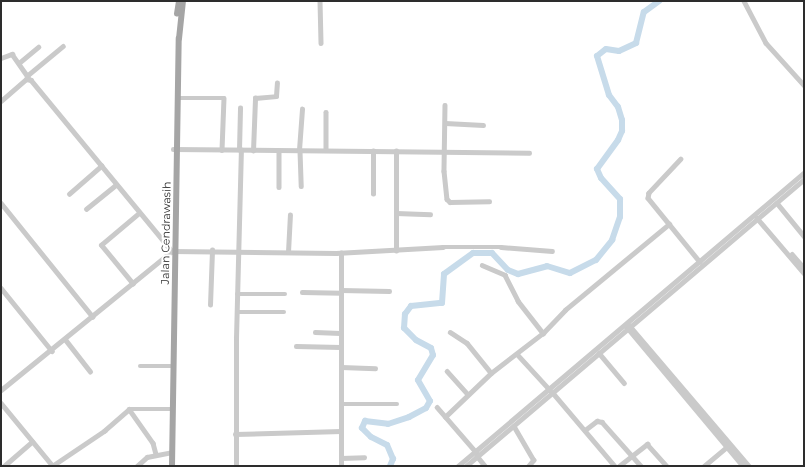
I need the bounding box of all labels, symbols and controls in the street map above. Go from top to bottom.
street label: Jalan Cendrawasih [159,181,173,285]

